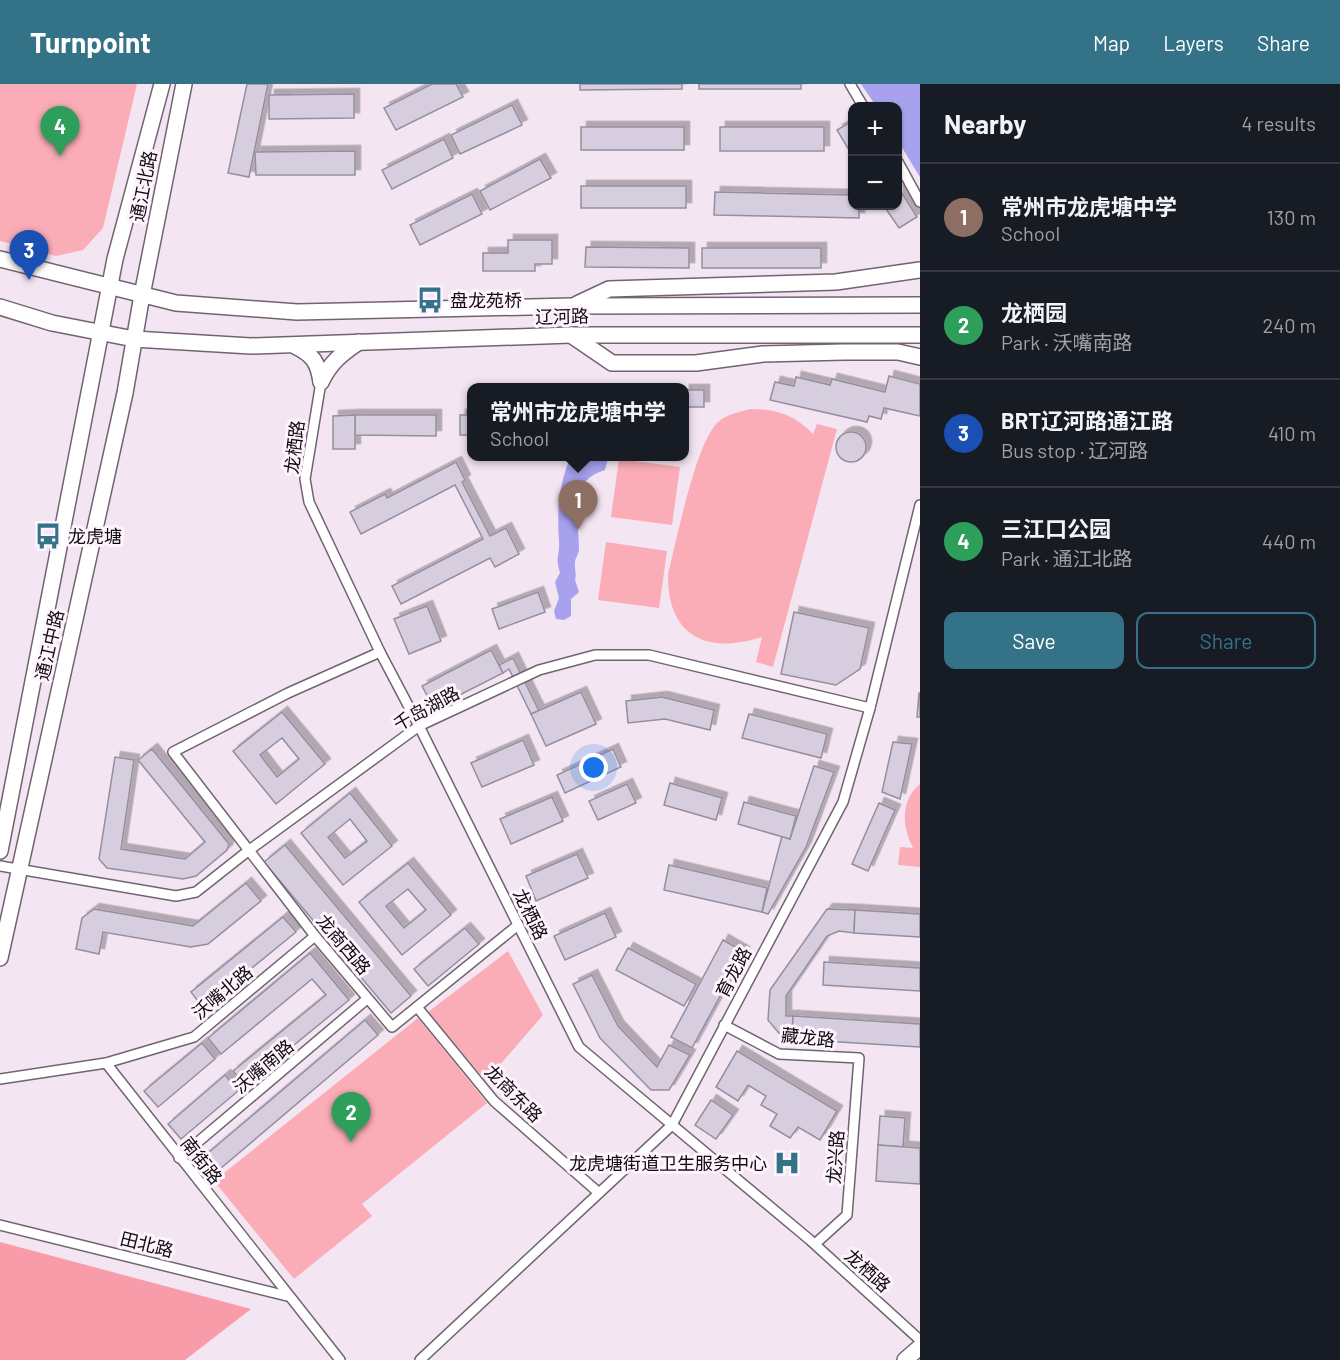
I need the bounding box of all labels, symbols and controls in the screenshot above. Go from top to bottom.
text: Turnpoint [30,25,151,59]
text: Map [1093,30,1130,55]
text: Layers [1163,30,1224,55]
text: Share [1257,30,1310,55]
map controls [848,102,902,210]
button: + [848,102,902,156]
pin: 4 [40,106,80,156]
text: Nearby [944,108,1026,139]
text: 4 results [1241,111,1316,135]
street label: 通江北路 [125,149,161,223]
button: − [848,156,902,210]
text: 常州市龙虎塘中学 [1001,193,1177,219]
text: 1 [960,205,967,229]
text: 130 m [1267,205,1316,229]
text: School [1001,221,1060,245]
pin: 3 [9,230,48,280]
bus stop icon: 盘龙苑桥 [415,285,445,315]
place label: 盘龙苑桥 [450,289,522,311]
text: 龙栖园 [1001,299,1067,325]
street label: 辽河路 [535,305,589,327]
text: 2 [958,313,969,337]
text: 240 m [1262,313,1316,337]
text: Park · 沃嘴南路 [1001,330,1133,354]
popup [467,383,689,461]
text: 常州市龙虎塘中学 [490,398,666,424]
text: BRT辽河路通江路 [1001,407,1173,433]
street label: 龙栖路 [280,419,308,475]
text: 3 [958,421,969,445]
text: 410 m [1268,421,1316,445]
text: School [490,426,549,450]
text: Bus stop · 辽河路 [1001,438,1148,462]
pin: 1 [558,480,598,530]
text: 三江口公园 [1001,515,1111,541]
bus stop icon: 龙虎塘 [33,521,63,551]
place label: 龙虎塘 [68,525,122,547]
text: 4 [957,529,970,553]
text: 440 m [1262,529,1316,553]
text: Park · 通江北路 [1001,546,1133,570]
street label: 通江中路 [30,607,68,683]
button: Save [944,612,1124,669]
button: Share [1136,612,1316,669]
street label: 千岛湖路 [389,681,463,735]
your location [579,753,608,782]
street label: 龙栖路 [509,885,553,943]
street label: 龙商西路 [312,909,376,979]
street label: 育龙路 [711,943,755,1001]
street label: 沃嘴北路 [187,960,257,1024]
street label: 藏龙路 [780,1023,836,1051]
street label: 沃嘴南路 [228,1034,298,1098]
street label: 龙商东路 [481,1060,547,1126]
pin: 2 [332,1092,370,1142]
street label: 龙兴路 [822,1129,848,1185]
street label: 南街路 [177,1132,227,1188]
hospital icon: 龙虎塘街道卫生服务中心 [772,1148,802,1178]
place label: 龙虎塘街道卫生服务中心 [569,1152,767,1174]
street label: 田北路 [118,1227,176,1261]
street label: 龙栖路 [841,1244,895,1296]

